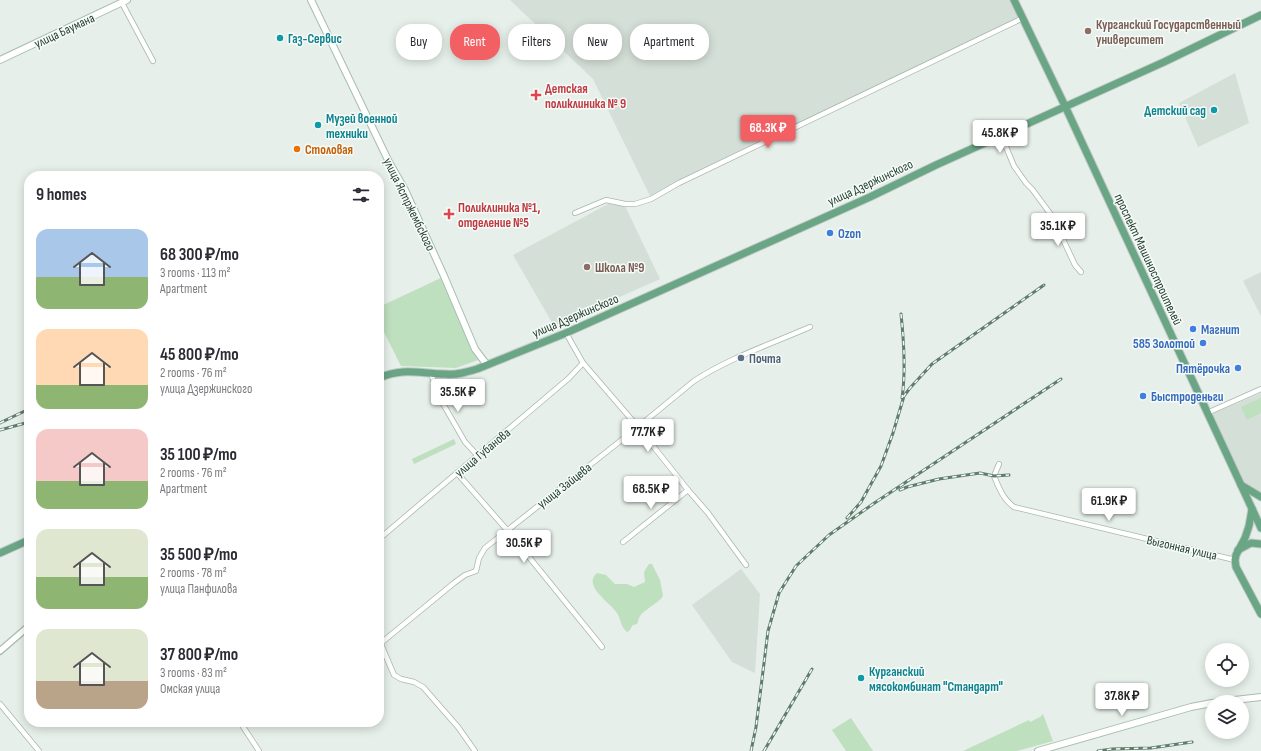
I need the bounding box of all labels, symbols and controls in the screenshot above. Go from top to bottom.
street label: улица Баумана [32,10,97,52]
place label: Курганский Государственный университет [1096,17,1241,48]
chip: Buy [396,24,442,60]
chip: Rent [450,24,500,60]
chip: Filters [508,24,565,60]
chip: New [573,24,622,60]
chip: Apartment [630,24,709,60]
marker: Курганский Государственный университет [1083,26,1093,36]
place label: Газ-Сервис [288,31,343,47]
marker: Газ-Сервис [275,33,285,43]
place label: Детская поликлиника № 9 [545,81,626,112]
marker: Детская поликлиника № 9 [530,89,542,101]
place label: Детский сад [1144,103,1206,119]
marker: Детский сад [1209,105,1219,115]
place label: Музей военной техники [326,111,398,142]
pin: 68.3K ₽ [731,115,805,149]
marker: Музей военной техники [313,120,323,130]
text: 68.3K ₽ [749,120,787,136]
pin: 45.8K ₽ [963,120,1037,154]
text: 45.8K ₽ [982,125,1018,141]
place label: Столовая [305,142,353,158]
marker: Столовая [292,144,302,154]
street label: улица Ястржембского [380,155,439,254]
street label: улица Дзержинского [825,156,916,210]
icon: filters [350,184,372,206]
text: 9 homes [36,185,87,205]
street label: проспект Машиностроителей [1111,191,1186,328]
place label: Поликлиника №1, отделение №5 [458,200,540,231]
marker: Поликлиника №1, отделение №5 [443,208,455,220]
pin: 35.1K ₽ [1021,213,1095,247]
text: 35.1K ₽ [1040,218,1076,234]
place label: Ozon [838,226,861,242]
marker: Ozon [825,228,835,238]
icon: home [68,245,116,293]
text: 68 300 ₽/mo [160,245,239,265]
place label: Школа №9 [595,260,644,276]
marker: Школа №9 [582,262,592,272]
text: 3 rooms · 113 m² [160,265,231,281]
text: Apartment [160,281,207,297]
street label: улица Дзержинского [530,291,621,341]
place label: Магнит [1201,322,1240,338]
marker: Магнит [1188,324,1198,334]
place label: 585 Золотой [1133,336,1195,352]
marker: 585 Золотой [1198,338,1208,348]
icon: home [68,345,116,393]
text: 45 800 ₽/mo [160,345,239,365]
place label: Почта [749,351,781,367]
marker: Почта [736,353,746,363]
place label: Пятёрочка [1176,361,1230,377]
marker: Пятёрочка [1233,363,1243,373]
text: 2 rooms · 76 m² [160,365,227,381]
pin: 35.5K ₽ [421,379,495,413]
text: улица Дзержинского [160,381,252,397]
text: 35.5K ₽ [440,384,476,400]
place label: Быстроденьги [1151,389,1224,405]
marker: Быстроденьги [1138,391,1148,401]
pin: 77.7K ₽ [611,419,685,453]
text: 77.7K ₽ [631,424,665,440]
street label: улица Губанова [451,425,514,481]
icon: home [68,445,116,493]
text: 35 100 ₽/mo [160,445,237,465]
street label: улица Зайцева [534,460,595,512]
text: 2 rooms · 76 m² [160,465,227,481]
pin: 68.5K ₽ [614,476,688,510]
text: Apartment [160,481,207,497]
text: 68.5K ₽ [633,481,669,497]
pin: 61.9K ₽ [1072,488,1146,522]
text: 61.9K ₽ [1091,493,1127,509]
pin: 30.5K ₽ [487,530,561,564]
street label: Выгонная улица [1145,532,1219,564]
text: 30.5K ₽ [506,535,542,551]
icon: home [68,545,116,593]
text: 35 500 ₽/mo [160,545,238,565]
text: 2 rooms · 78 m² [160,565,227,581]
text: улица Панфилова [160,581,237,597]
map controls [1205,643,1249,739]
button: locate [1205,643,1249,687]
icon: home [68,645,116,693]
text: 37 800 ₽/mo [160,645,238,665]
place label: Курганский мясокомбинат "Стандарт" [869,664,1003,695]
text: 3 rooms · 83 m² [160,665,227,681]
marker: Курганский мясокомбинат "Стандарт" [856,673,866,683]
text: Омская улица [160,681,220,697]
pin: 37.8K ₽ [1085,683,1159,717]
text: 37.8K ₽ [1104,688,1140,704]
button: layers [1205,695,1249,739]

